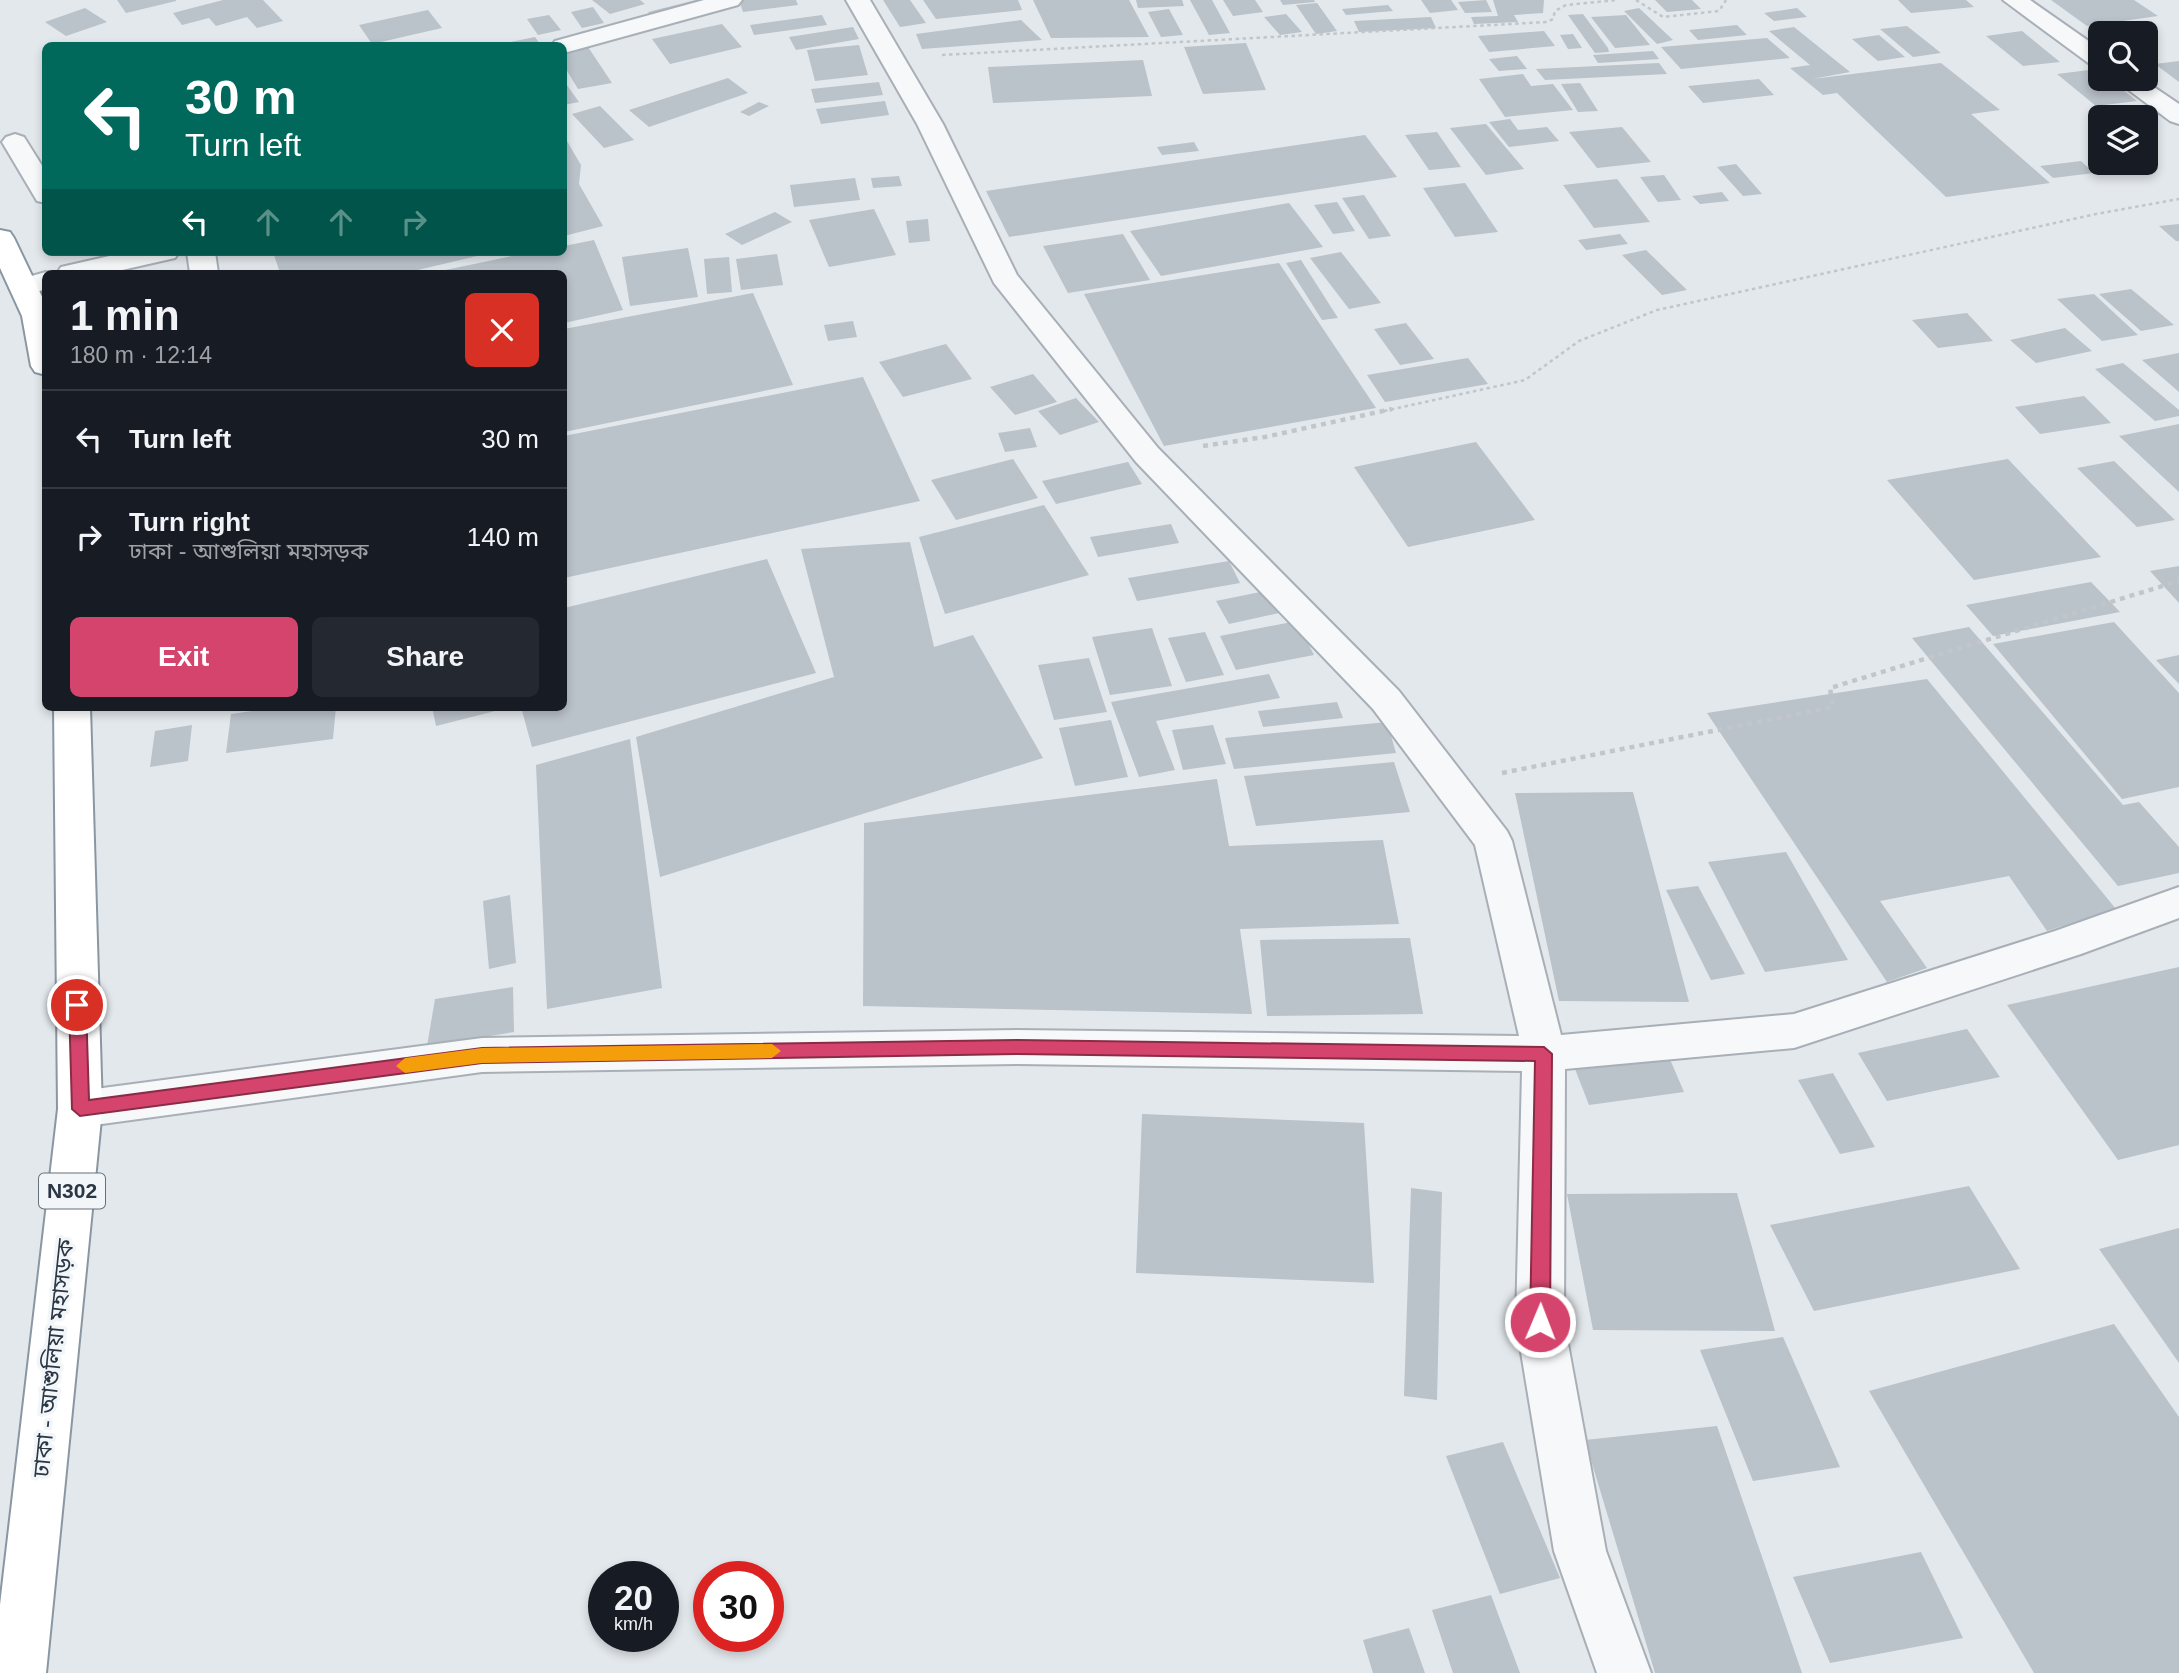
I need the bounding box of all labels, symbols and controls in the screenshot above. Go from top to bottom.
map controls [2088,21,2158,175]
button: search [2088,21,2158,91]
icon: left [70,70,161,161]
text: 30 m [185,70,297,124]
button: layers [2088,105,2158,175]
text: Turn left [185,127,301,163]
icon: left [176,203,214,241]
icon: ahead [249,203,287,241]
icon: ahead [322,203,360,241]
icon: right [395,203,433,241]
text: 1 min [70,292,180,339]
button: close [465,293,539,367]
text: 180 m · 12:14 [70,342,212,368]
icon: left [70,420,108,458]
text: Turn left [129,424,231,454]
text: 30 m [481,424,539,454]
text: Turn right [129,507,250,537]
icon: right [70,518,108,556]
text: 140 m [467,522,539,552]
text: ঢাকা - আশুলিয়া মহাসড়ক [129,538,369,564]
button: Exit [70,617,298,697]
button: Share [312,617,539,697]
pin [47,975,107,1035]
icon: arrive [58,986,96,1024]
road number: N302 [39,1174,105,1208]
street label: ঢাকা - আশুলিয়া মহাসড়ক [27,1237,78,1479]
position arrow [1503,1285,1577,1359]
speed limit sign: 30 [693,1561,784,1652]
text: 20 [614,1578,653,1617]
text: km/h [614,1614,653,1634]

